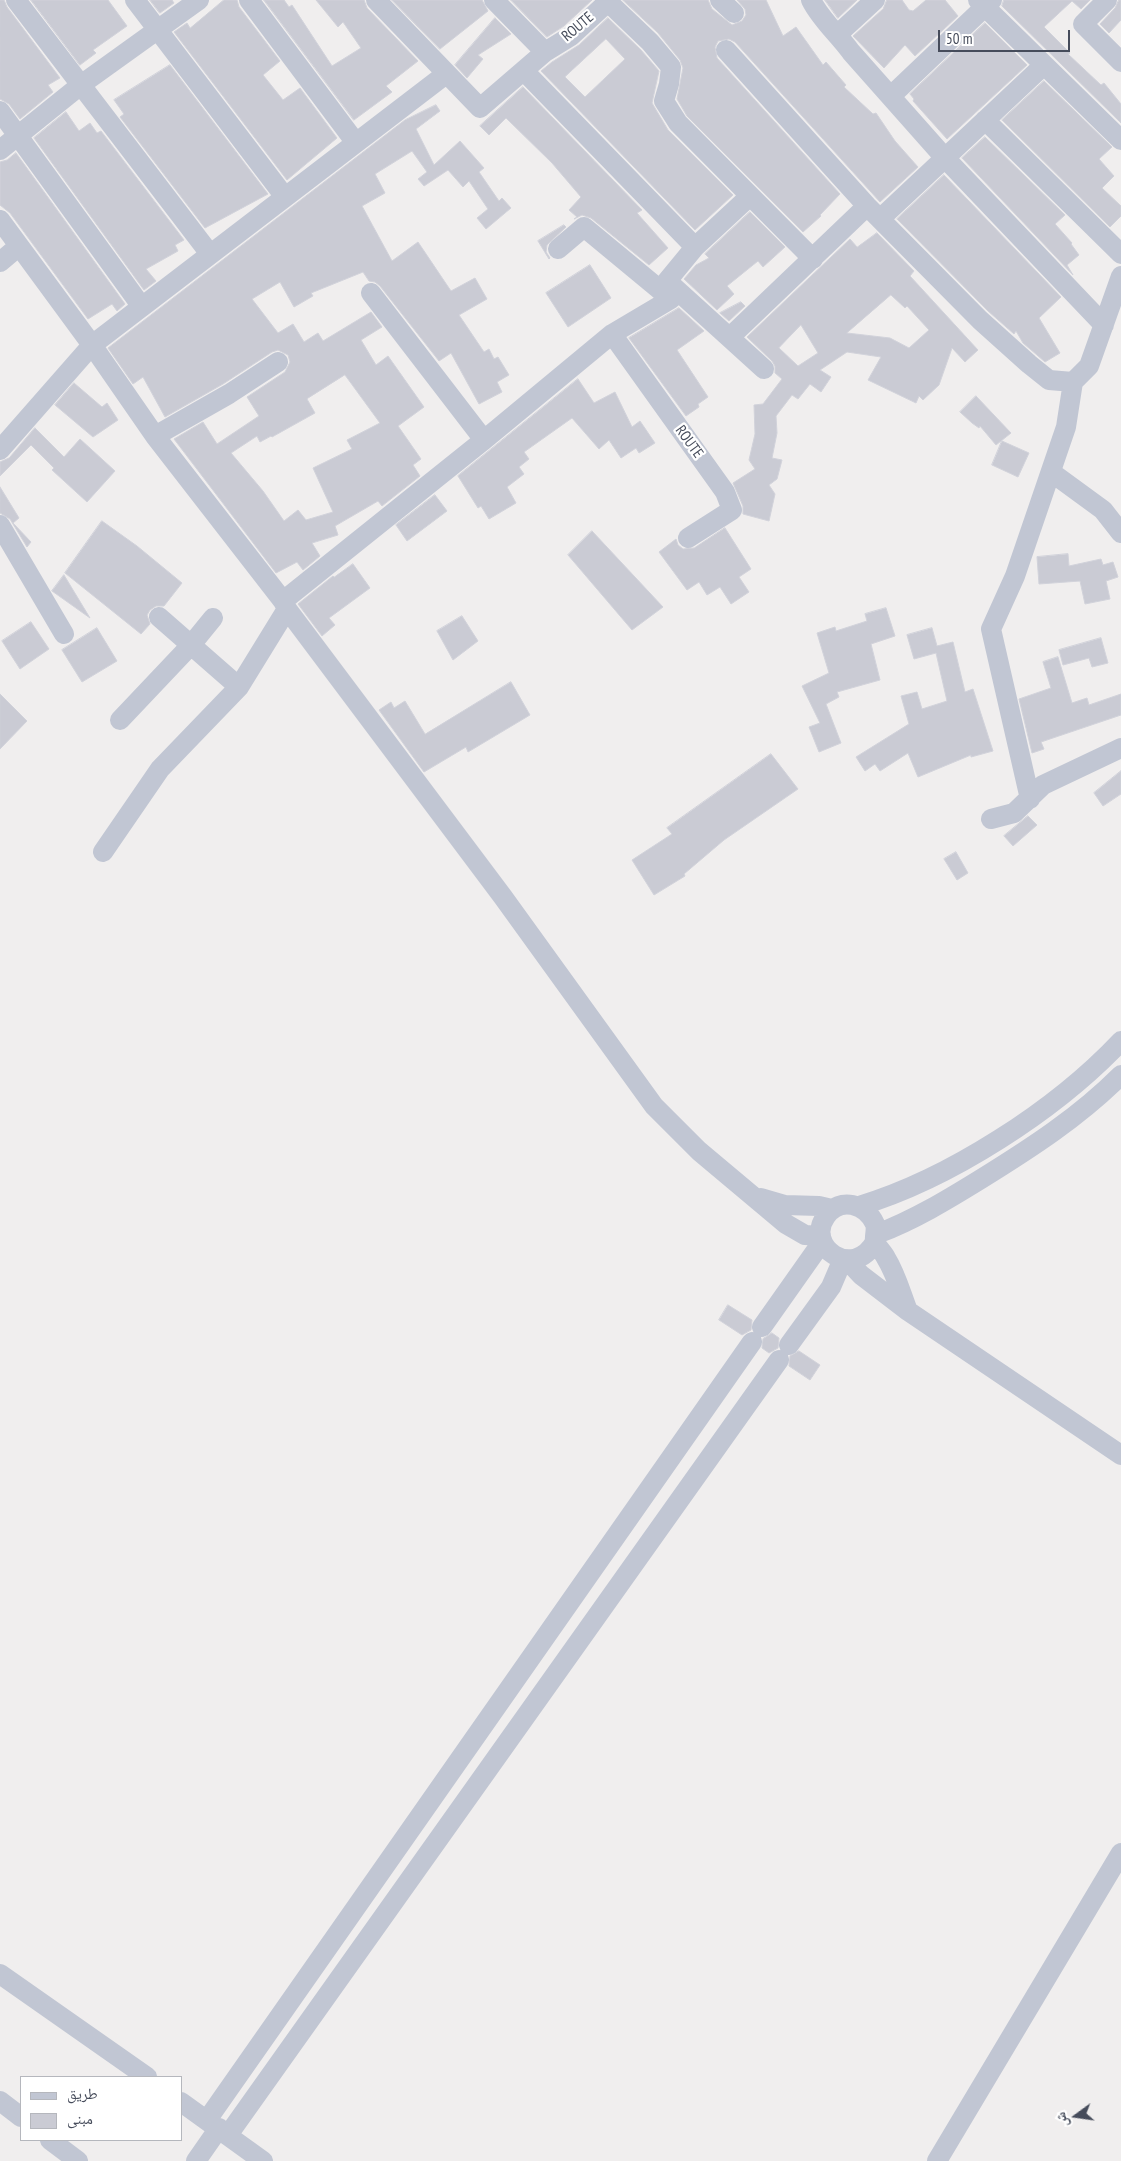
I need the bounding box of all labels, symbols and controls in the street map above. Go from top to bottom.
street label: ROUTE [558,9,598,45]
scale bar [941,20,1074,52]
text: 50 m [946,29,972,48]
street label: ROUTE [671,422,707,462]
legend [20,2076,182,2141]
text: طريق [67,2084,98,2103]
north arrow [1051,2091,1101,2141]
text: مبنى [67,2109,93,2128]
text: ش [1051,2110,1072,2129]

